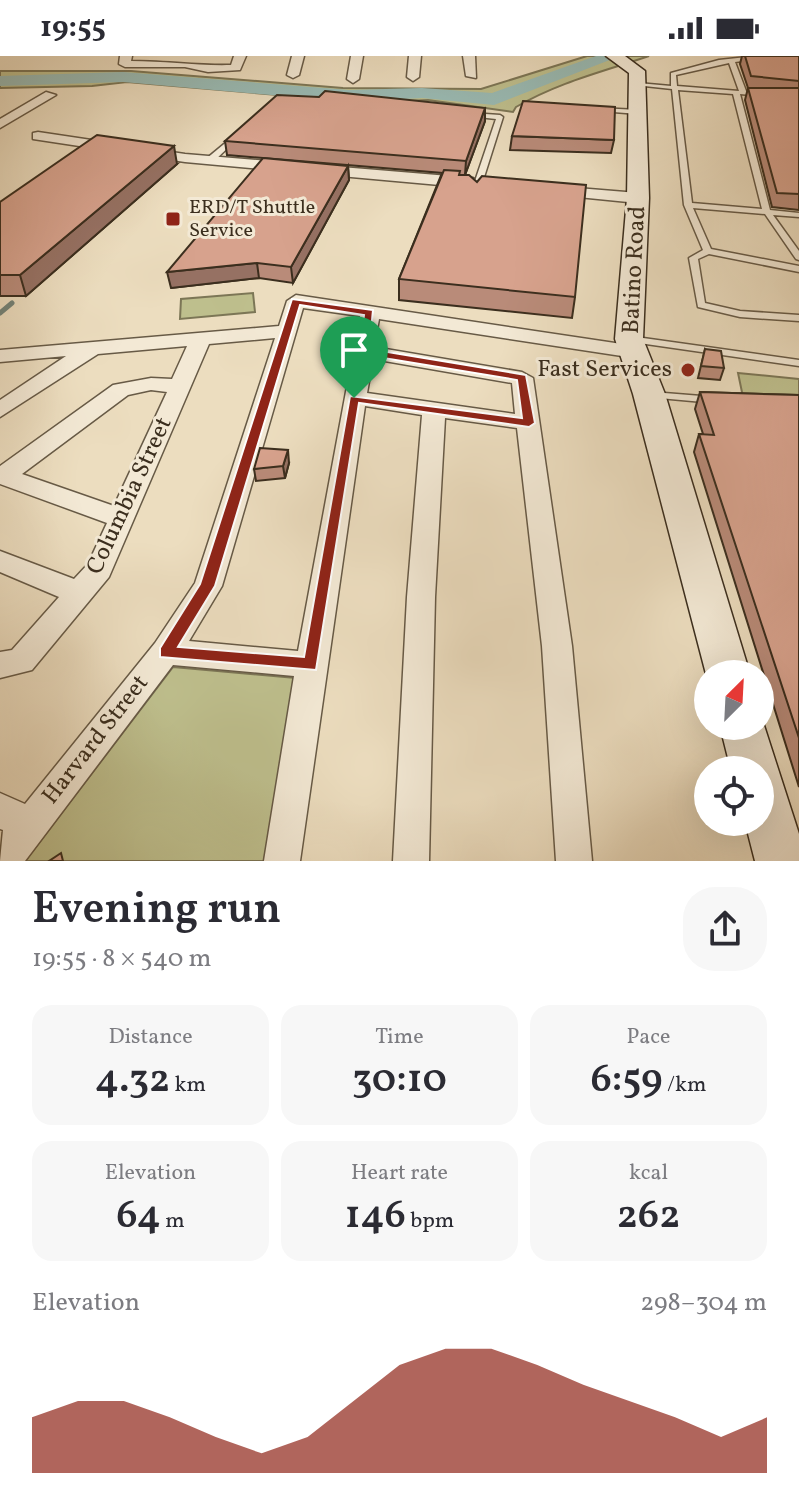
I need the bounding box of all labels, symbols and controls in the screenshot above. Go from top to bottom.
text: 19:55 [40,7,106,49]
place label: ERD/T Shuttle Service [189,194,315,245]
street label: Batino Road [615,205,655,335]
marker: ERD/T Shuttle Service [164,210,182,228]
pin [320,316,388,398]
icon: arrive [332,328,376,372]
place label: Fast Services [537,353,672,387]
marker: Fast Services [679,361,697,379]
street label: Columbia Street [79,412,181,580]
north arrow [694,660,774,740]
map controls [694,660,774,836]
street label: Harvard Street [35,668,157,812]
button: locate [694,756,774,836]
text: Evening run [32,880,281,941]
button: share [683,887,767,971]
text: 19:55 · 8 × 540 m [32,941,211,977]
text: Distance [108,1022,193,1053]
text: Time [375,1022,424,1053]
text: Pace [626,1022,671,1053]
text: 4.32 [95,1053,170,1109]
text: 30:10 [352,1053,447,1109]
text: 6:59 [590,1053,663,1109]
text: km [170,1070,206,1101]
text: /km [663,1070,707,1101]
text: Elevation [105,1158,196,1189]
text: Heart rate [351,1158,448,1189]
text: kcal [629,1158,668,1189]
text: 64 [116,1189,161,1245]
text: 146 [345,1189,406,1245]
text: 262 [617,1189,680,1245]
text: m [161,1206,185,1237]
text: bpm [406,1206,454,1237]
text: Elevation [32,1285,140,1321]
text: 298–304 m [640,1285,767,1321]

